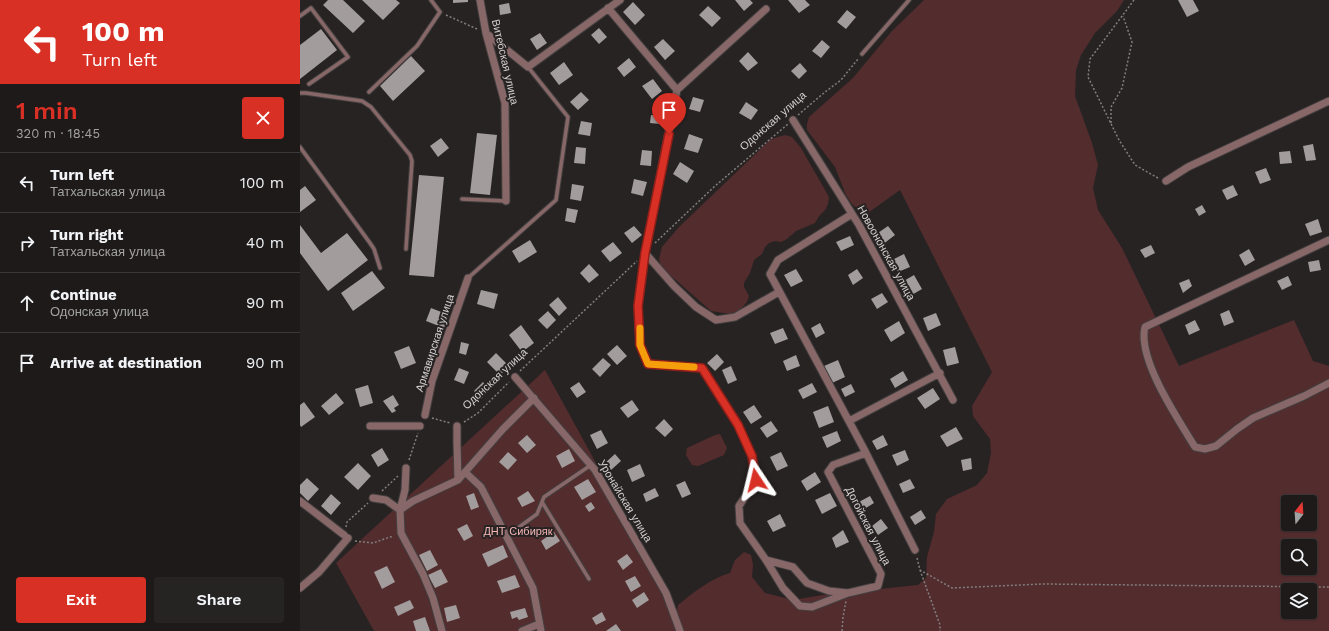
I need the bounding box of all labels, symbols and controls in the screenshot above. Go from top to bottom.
text: 100 m [82,15,165,48]
icon: left [16,16,68,68]
street label: Витебская улица [489,18,521,107]
text: Turn left [82,49,157,70]
street label: Одонская улица [737,88,809,153]
pin [652,93,686,134]
text: 1 min [16,97,78,125]
button: close [242,97,284,139]
icon: arrive [658,99,680,121]
text: 320 m · 18:45 [16,126,100,141]
text: Turn left [50,166,114,184]
icon: left [16,172,38,194]
text: 100 m [240,174,284,192]
text: Татхальская улица [50,184,165,199]
street label: Новоононская улица [854,203,918,304]
text: Turn right [50,226,123,244]
icon: right [16,232,38,254]
text: 40 m [246,234,284,252]
text: Татхальская улица [50,244,165,259]
text: Continue [50,286,117,304]
icon: ahead [16,292,38,314]
street label: Армавирская улица [413,292,457,393]
text: 90 m [246,294,284,312]
text: Одонская улица [50,304,149,319]
street label: Одонская улица [460,345,531,412]
icon: arrive [16,352,38,374]
text: Arrive at destination [50,354,202,372]
text: 90 m [246,354,284,372]
street label: Уронайская улица [595,457,655,545]
position arrow [735,459,777,501]
street label: Догойская улица [843,485,894,568]
north arrow [1281,495,1317,531]
map controls [1281,495,1317,619]
park label: ДНТ Сибиряк [483,525,553,538]
button: search [1281,539,1317,575]
button: Exit [16,577,146,623]
button: Share [154,577,284,623]
button: layers [1281,583,1317,619]

